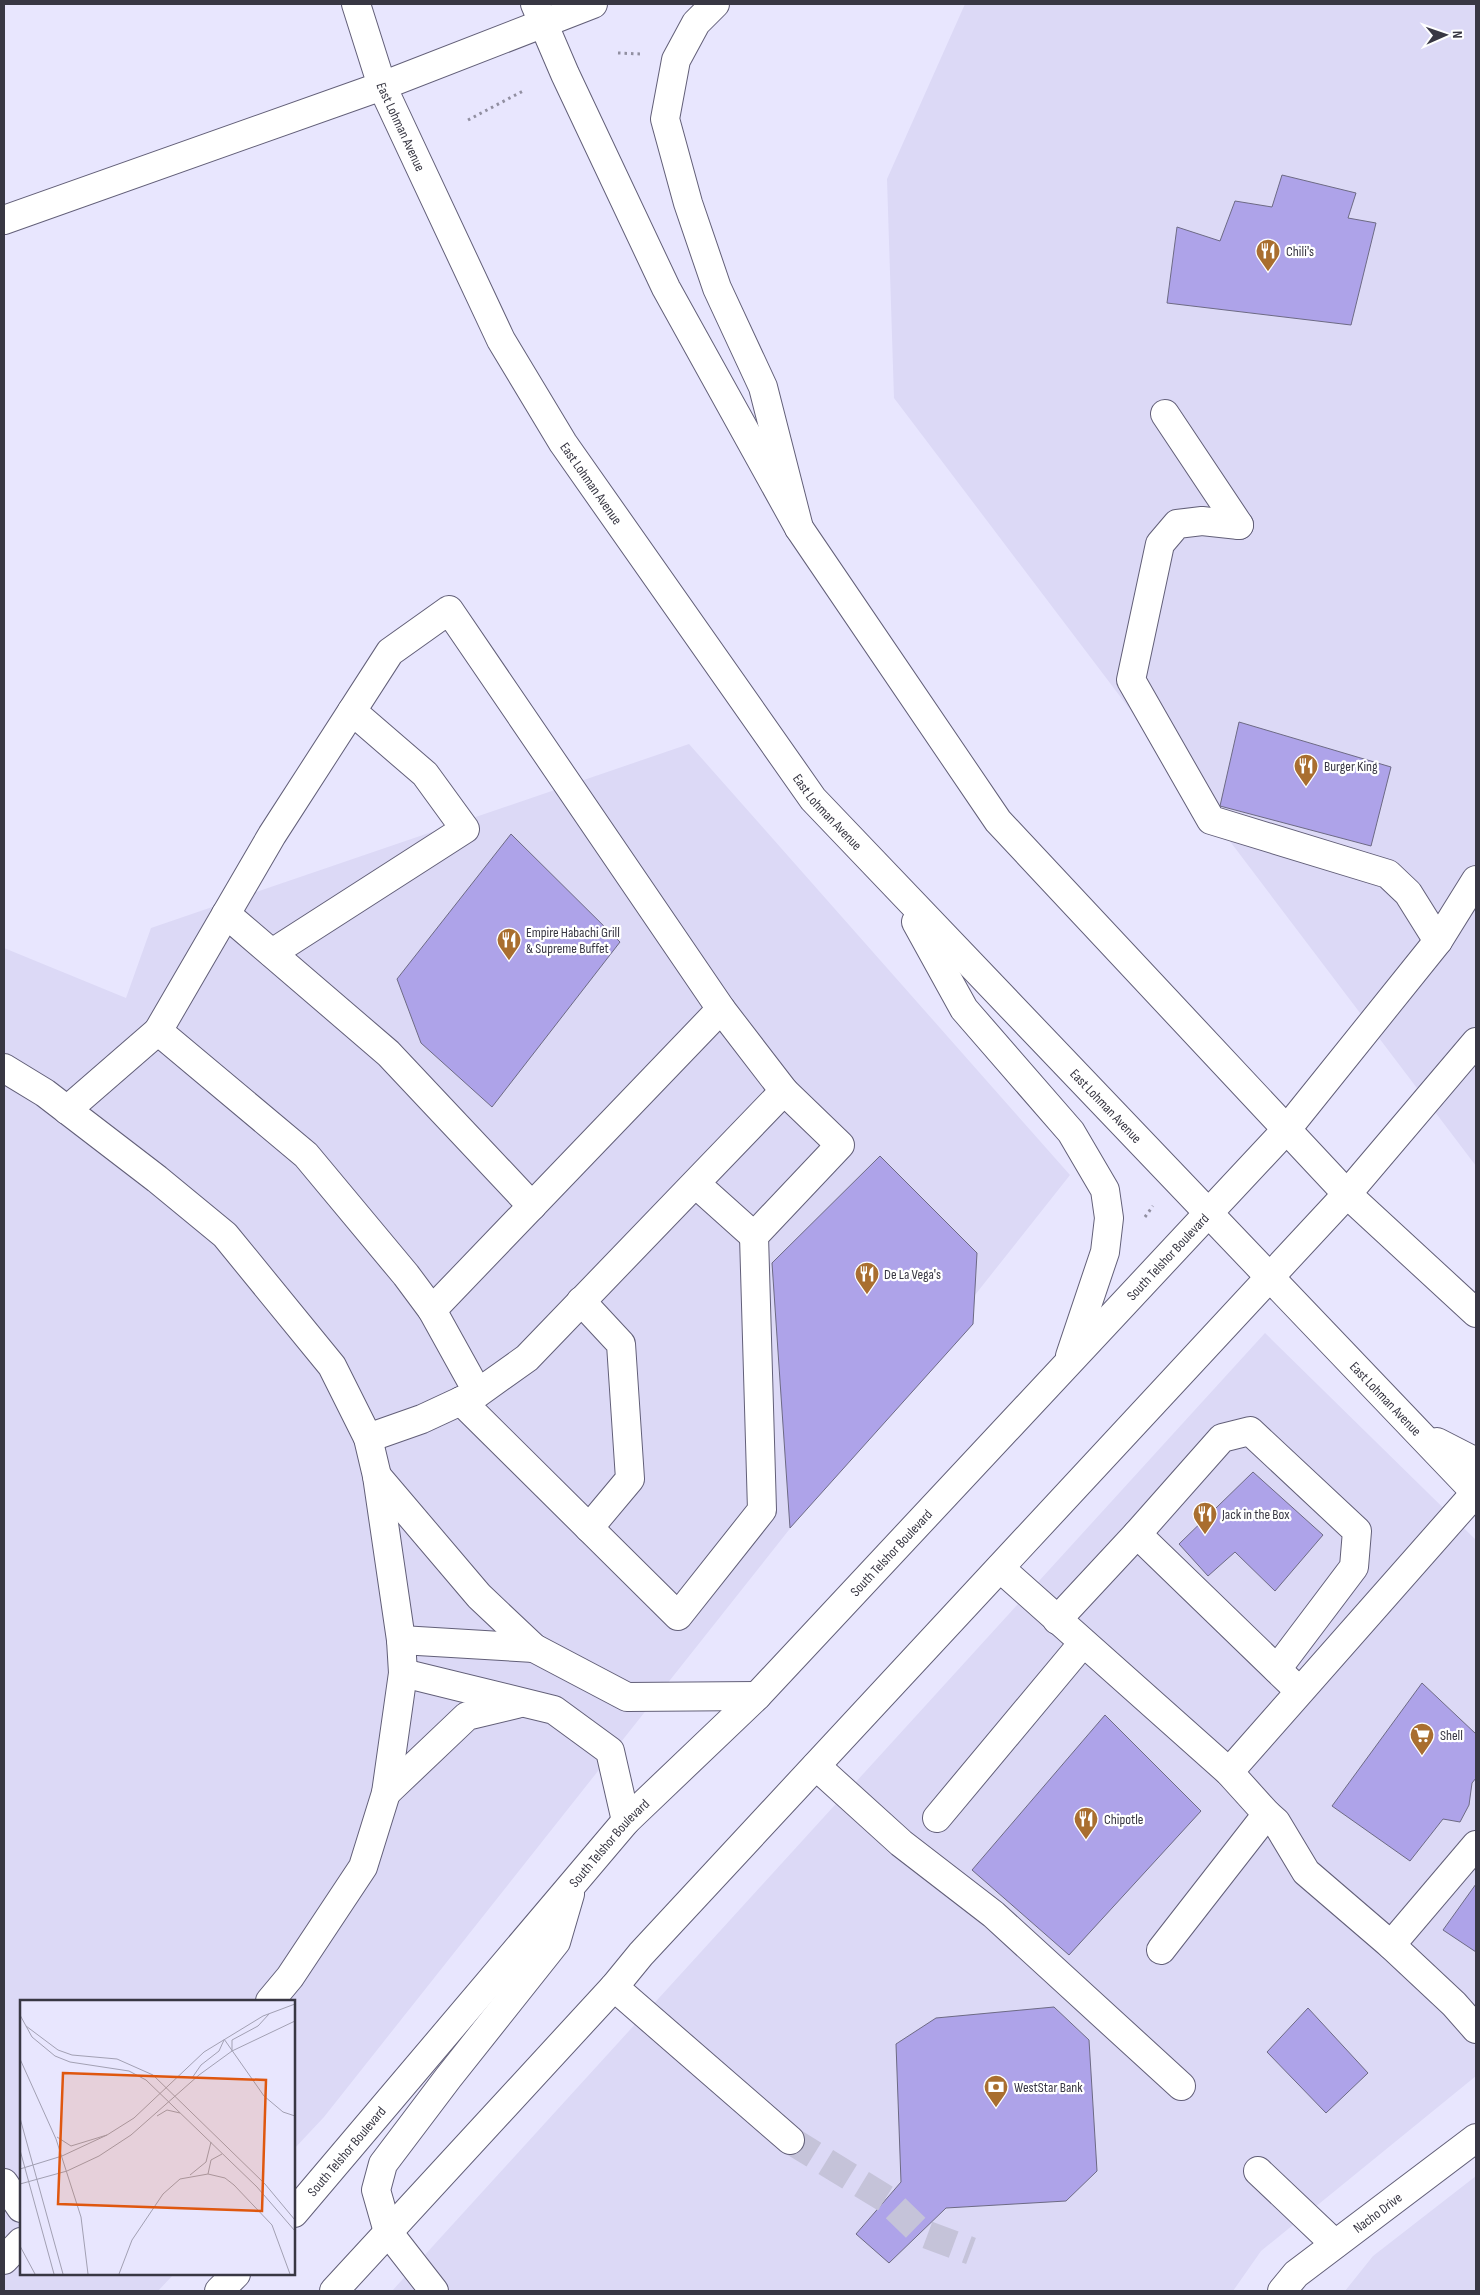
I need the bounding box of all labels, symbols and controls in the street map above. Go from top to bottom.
north arrow [1420,10,1470,60]
text: N [1449,31,1466,39]
street label: East Lohman Avenue [372,81,429,174]
restaurant icon: Chili's [1255,238,1281,272]
place label: Chili's [1286,243,1314,260]
street label: East Lohman Avenue [556,439,626,528]
restaurant icon: Burger King [1293,753,1319,787]
place label: Burger King [1324,758,1378,775]
street label: East Lohman Avenue [789,771,865,854]
place label: Empire Habachi Grill & Supreme Buffet [526,924,620,957]
restaurant icon: Empire Habachi Grill & Supreme Buffet [496,927,522,961]
street label: East Lohman Avenue [1066,1065,1145,1147]
street label: South Telshor Boulevard [1123,1210,1213,1304]
restaurant icon: De La Vega's [854,1261,880,1295]
place label: De La Vega's [884,1266,941,1283]
street label: East Lohman Avenue [1346,1358,1425,1440]
restaurant icon: Jack in the Box [1192,1501,1218,1535]
street label: South Telshor Boulevard [847,1506,936,1600]
place label: Jack in the Box [1221,1506,1290,1523]
supermarket icon: Shell [1409,1722,1435,1756]
place label: Shell [1440,1727,1463,1744]
street label: South Telshor Boulevard [566,1795,653,1891]
restaurant icon: Chipotle [1073,1806,1099,1840]
place label: Chipotle [1104,1811,1144,1828]
inset map [20,2000,295,2275]
bank icon: WestStar Bank [983,2074,1009,2108]
place label: WestStar Bank [1014,2079,1083,2096]
street label: South Telshor Boulevard [304,2103,390,2200]
street label: Nacho Drive [1350,2189,1405,2237]

